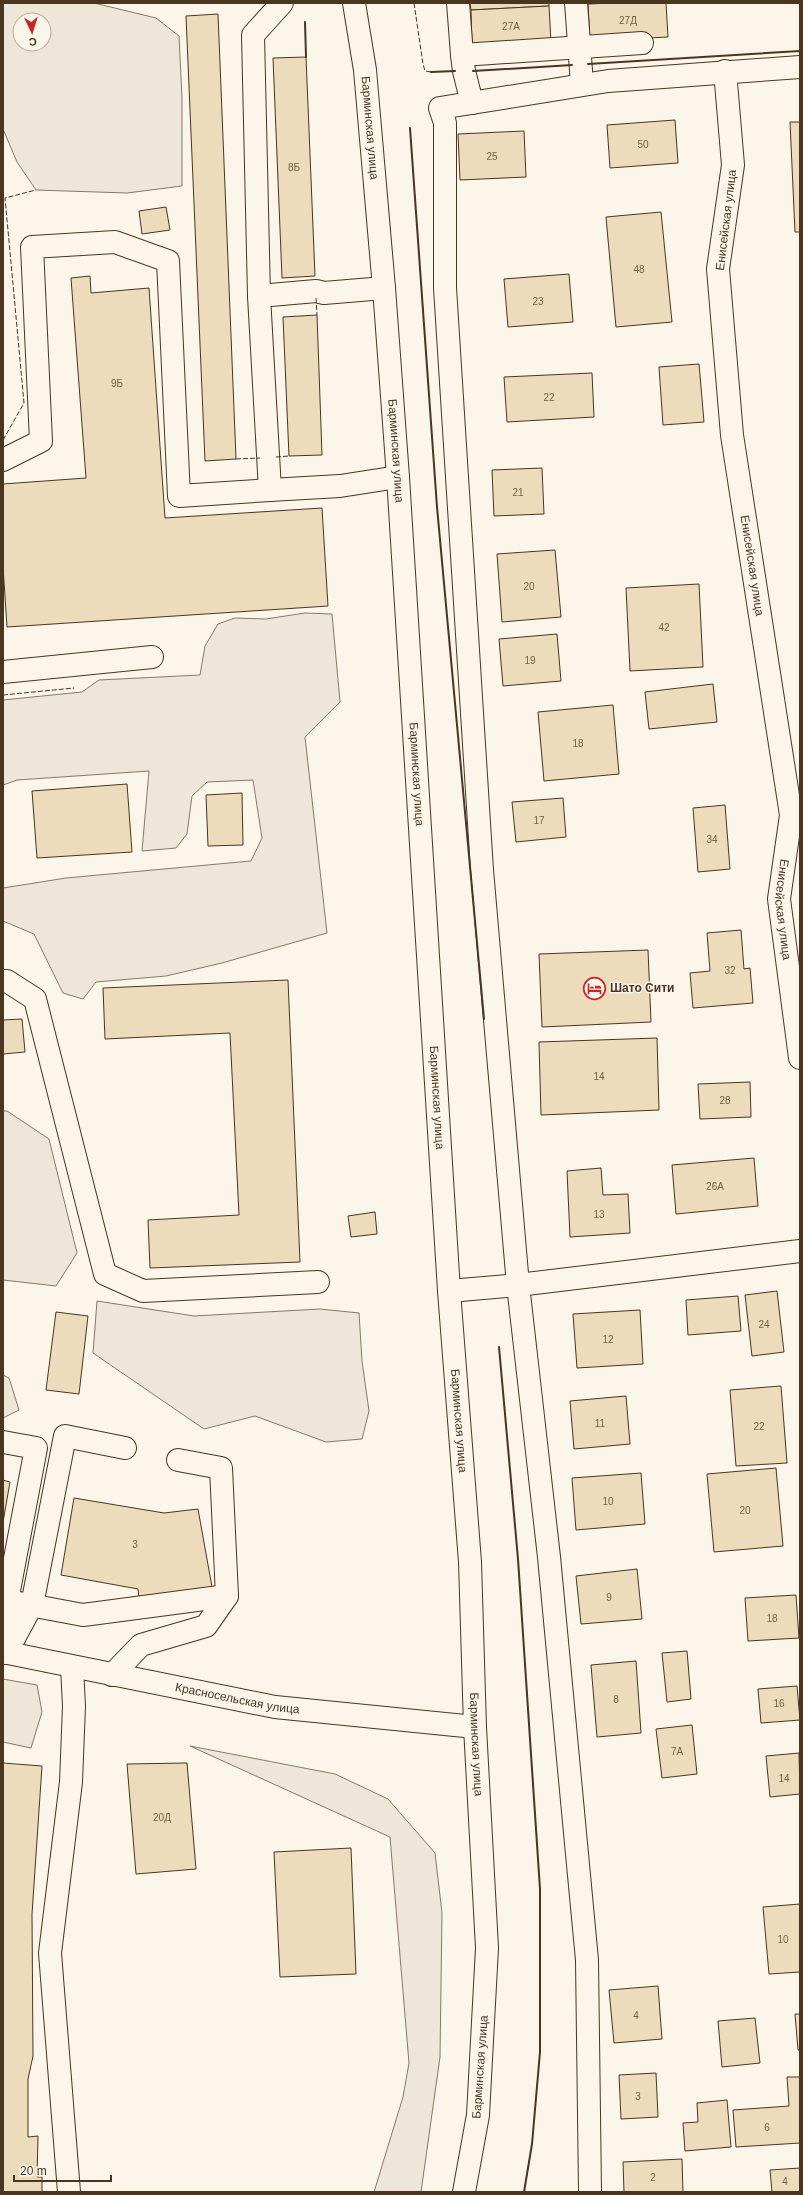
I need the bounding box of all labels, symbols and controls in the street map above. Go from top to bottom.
north arrow [12,12,52,52]
house number: 27Д [619,15,637,26]
house number: 27А [502,21,520,32]
text: С [28,36,37,48]
street label: Барминская улица [359,76,382,181]
house number: 50 [637,139,649,150]
house number: 25 [486,151,498,162]
house number: 8Б [288,162,300,173]
street label: Енисейская улица [713,168,739,271]
house number: 48 [633,264,645,275]
house number: 23 [532,296,544,307]
house number: 9Б [111,378,123,389]
house number: 22 [543,392,555,403]
street label: Барминская улица [385,398,407,503]
house number: 21 [512,487,524,498]
street label: Енисейская улица [738,514,767,617]
house number: 20 [523,581,535,592]
house number: 42 [658,622,670,633]
house number: 19 [524,655,536,666]
street label: Барминская улица [406,722,427,827]
house number: 18 [572,738,584,749]
house number: 17 [533,815,545,826]
house number: 34 [706,834,718,845]
street label: Енисейская улица [772,858,794,961]
house number: 32 [724,965,736,976]
hotel icon: Шато Сити [582,975,608,1001]
place label: Шато Сити [610,981,674,995]
street label: Барминская улица [427,1045,447,1150]
house number: 14 [593,1071,605,1082]
house number: 28 [719,1095,731,1106]
house number: 26А [706,1181,724,1192]
house number: 13 [593,1209,605,1220]
house number: 24 [758,1319,770,1330]
house number: 12 [602,1334,614,1345]
street label: Барминская улица [448,1368,470,1473]
house number: 11 [595,1418,606,1429]
house number: 22 [753,1421,765,1432]
house number: 10 [602,1496,614,1507]
house number: 20 [739,1505,751,1516]
house number: 3 [132,1539,138,1550]
house number: 9 [606,1592,612,1603]
house number: 18 [766,1613,778,1624]
street label: Красносельская улица [174,1680,301,1716]
street label: Барминская улица [467,1692,486,1797]
house number: 8 [613,1694,619,1705]
house number: 16 [773,1698,785,1709]
house number: 7А [671,1746,683,1757]
house number: 14 [778,1773,790,1784]
house number: 20Д [153,1812,171,1823]
house number: 10 [777,1934,789,1945]
house number: 4 [633,2010,639,2021]
street label: Барминская улица [469,2014,491,2119]
house number: 3 [635,2091,641,2102]
house number: 6 [764,2122,770,2133]
scale bar [14,2157,111,2183]
text: 20 m [20,2164,47,2178]
house number: 2 [650,2172,656,2183]
house number: 4 [782,2176,788,2187]

